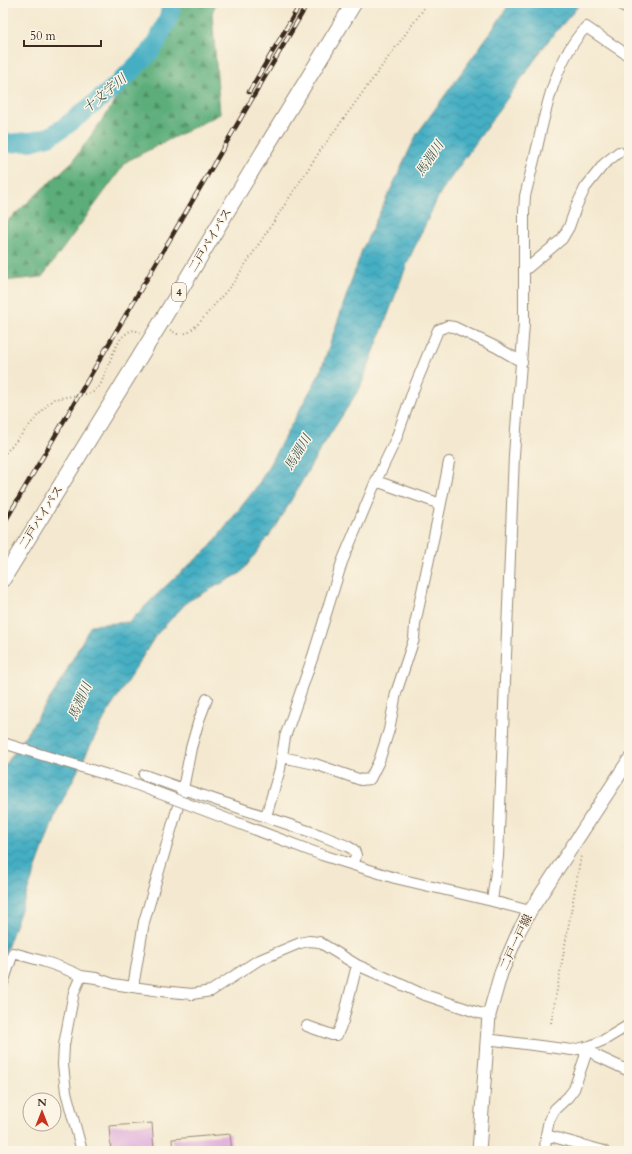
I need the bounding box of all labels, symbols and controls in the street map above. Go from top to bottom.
scale bar [24,22,101,48]
text: 50 m [30,28,57,44]
water label: 十文字川 [79,69,132,117]
water label: 馬淵川 [411,136,449,180]
street label: 二戸バイパス [185,205,235,275]
road number: 4 [172,283,186,301]
water label: 馬淵川 [280,429,317,474]
street label: 二戸バイパス [15,482,67,552]
water label: 馬淵川 [64,678,97,723]
street label: 二戸一戸線 [496,911,536,973]
north arrow [22,1092,62,1132]
text: N [37,1095,47,1110]

